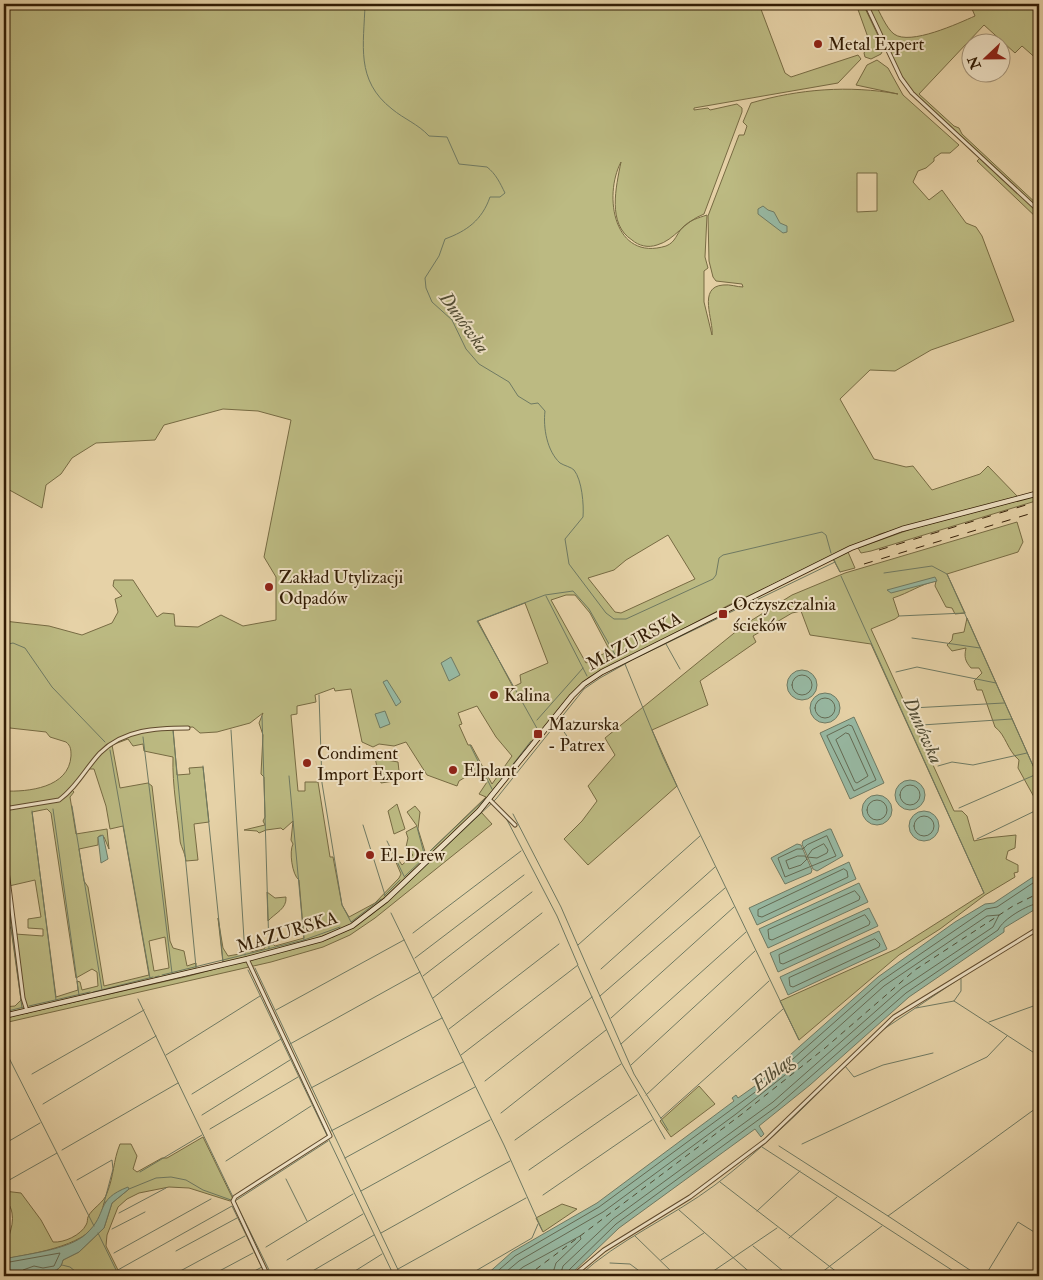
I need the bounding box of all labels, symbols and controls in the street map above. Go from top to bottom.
north arrow [960,32,1010,82]
place label: Metal Expert [828,33,925,56]
marker: Metal Expert [812,38,824,50]
text: N [964,53,985,73]
water label: Dunówka [433,286,495,358]
place label: Zakład Utylizacji Odpadów [279,566,403,610]
marker: Zakład Utylizacji Odpadów [263,581,275,593]
place label: Oczyszczalnia ścieków [733,593,836,637]
street label: MAZURSKA [583,607,686,676]
marker: Oczyszczalnia ścieków [717,608,729,620]
place label: Kalina [504,684,551,707]
marker: Kalina [488,689,500,701]
water label: Dunówka [897,692,948,768]
place label: Mazurska - Patrex [548,713,620,757]
marker: Mazurska - Patrex [532,728,544,740]
place label: Condiment Import Export [317,742,424,786]
marker: Condiment Import Export [301,757,313,769]
place label: Elplant [463,759,517,782]
marker: Elplant [447,764,459,776]
place label: El-Drew [380,844,446,867]
marker: El-Drew [364,849,376,861]
street label: MAZURSKA [234,906,341,959]
water label: Elbląg [745,1048,799,1098]

